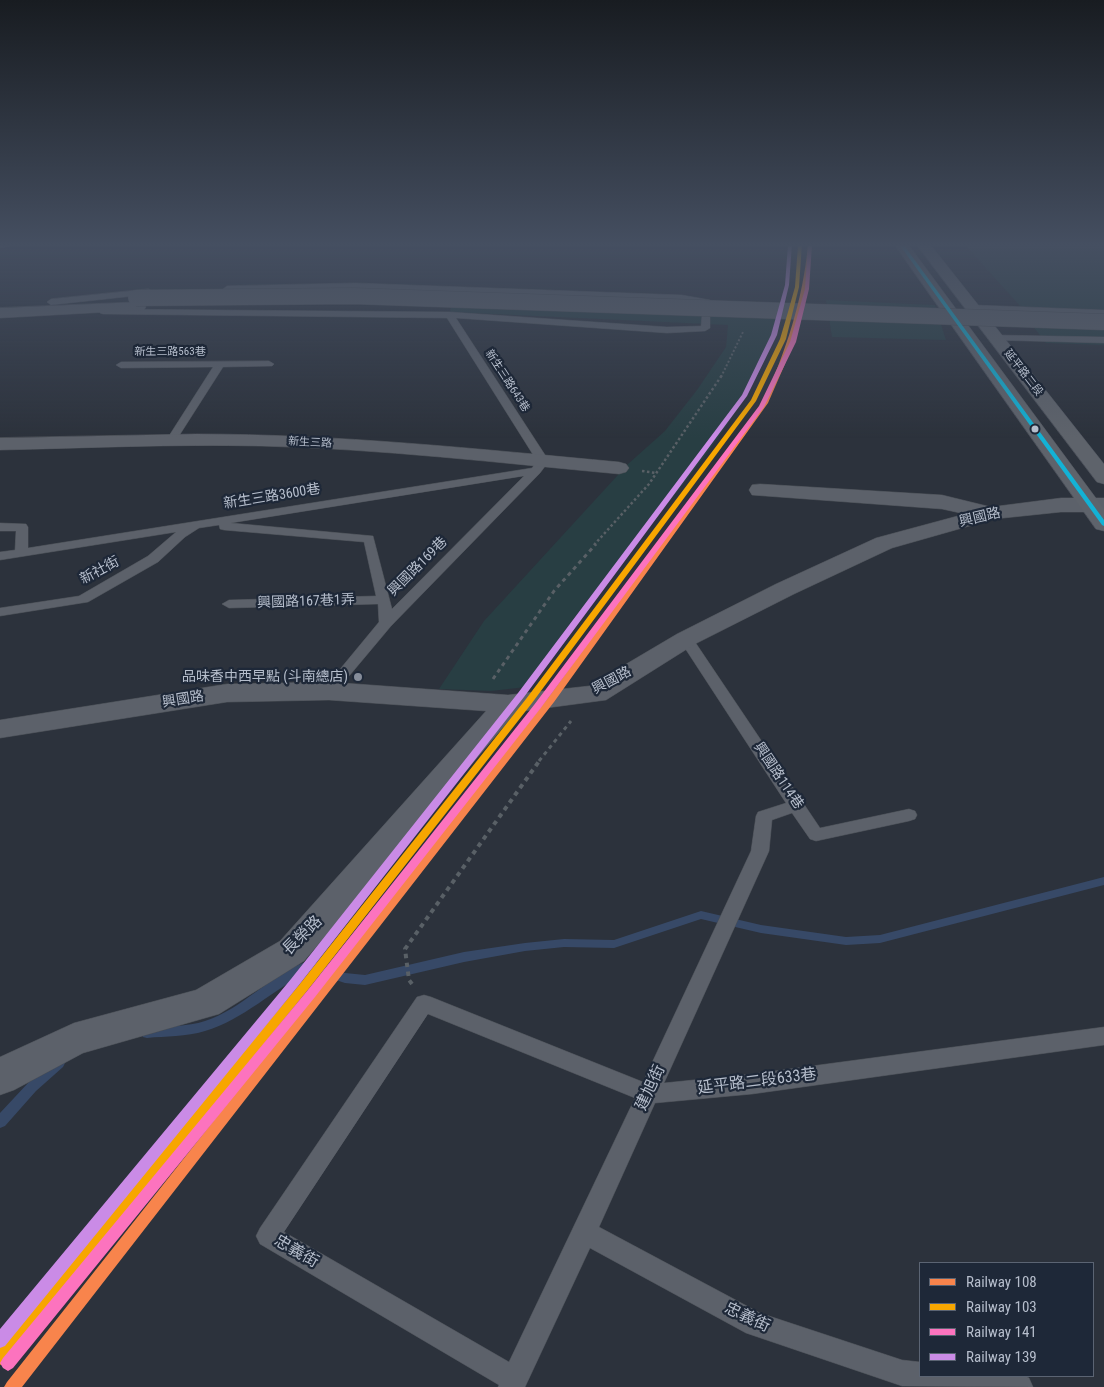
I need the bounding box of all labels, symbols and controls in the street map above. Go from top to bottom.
street label: 新生三路563巷 [134,345,206,359]
street label: 延平路二段 [1001,347,1045,399]
street label: 新生三路643巷 [482,348,532,414]
unlabelled marker [1030,424,1040,434]
street label: 新生三路 [288,435,332,451]
street label: 新生三路3600巷 [222,481,322,513]
street label: 興國路 [958,505,1002,531]
street label: 興國路169巷 [385,534,451,600]
street label: 新社街 [78,554,122,588]
street label: 興國路167巷1弄 [257,592,355,612]
street label: 興國路 [590,664,634,698]
place label: 品味香中西早點 (斗南總店) [182,669,348,685]
marker: 品味香中西早點 (斗南總店) [352,671,364,683]
street label: 興國路 [161,688,205,712]
street label: 興國路114巷 [750,739,806,813]
street label: 長榮路 [279,912,327,960]
street label: 建旭街 [632,1062,670,1114]
street label: 延平路二段633巷 [696,1065,818,1099]
street label: 忠義街 [270,1232,322,1272]
legend [919,1262,1094,1377]
text: Railway 108 [966,1273,1037,1291]
text: Railway 103 [966,1298,1037,1316]
street label: 忠義街 [721,1299,773,1337]
text: Railway 141 [966,1323,1037,1341]
text: Railway 139 [966,1348,1037,1366]

